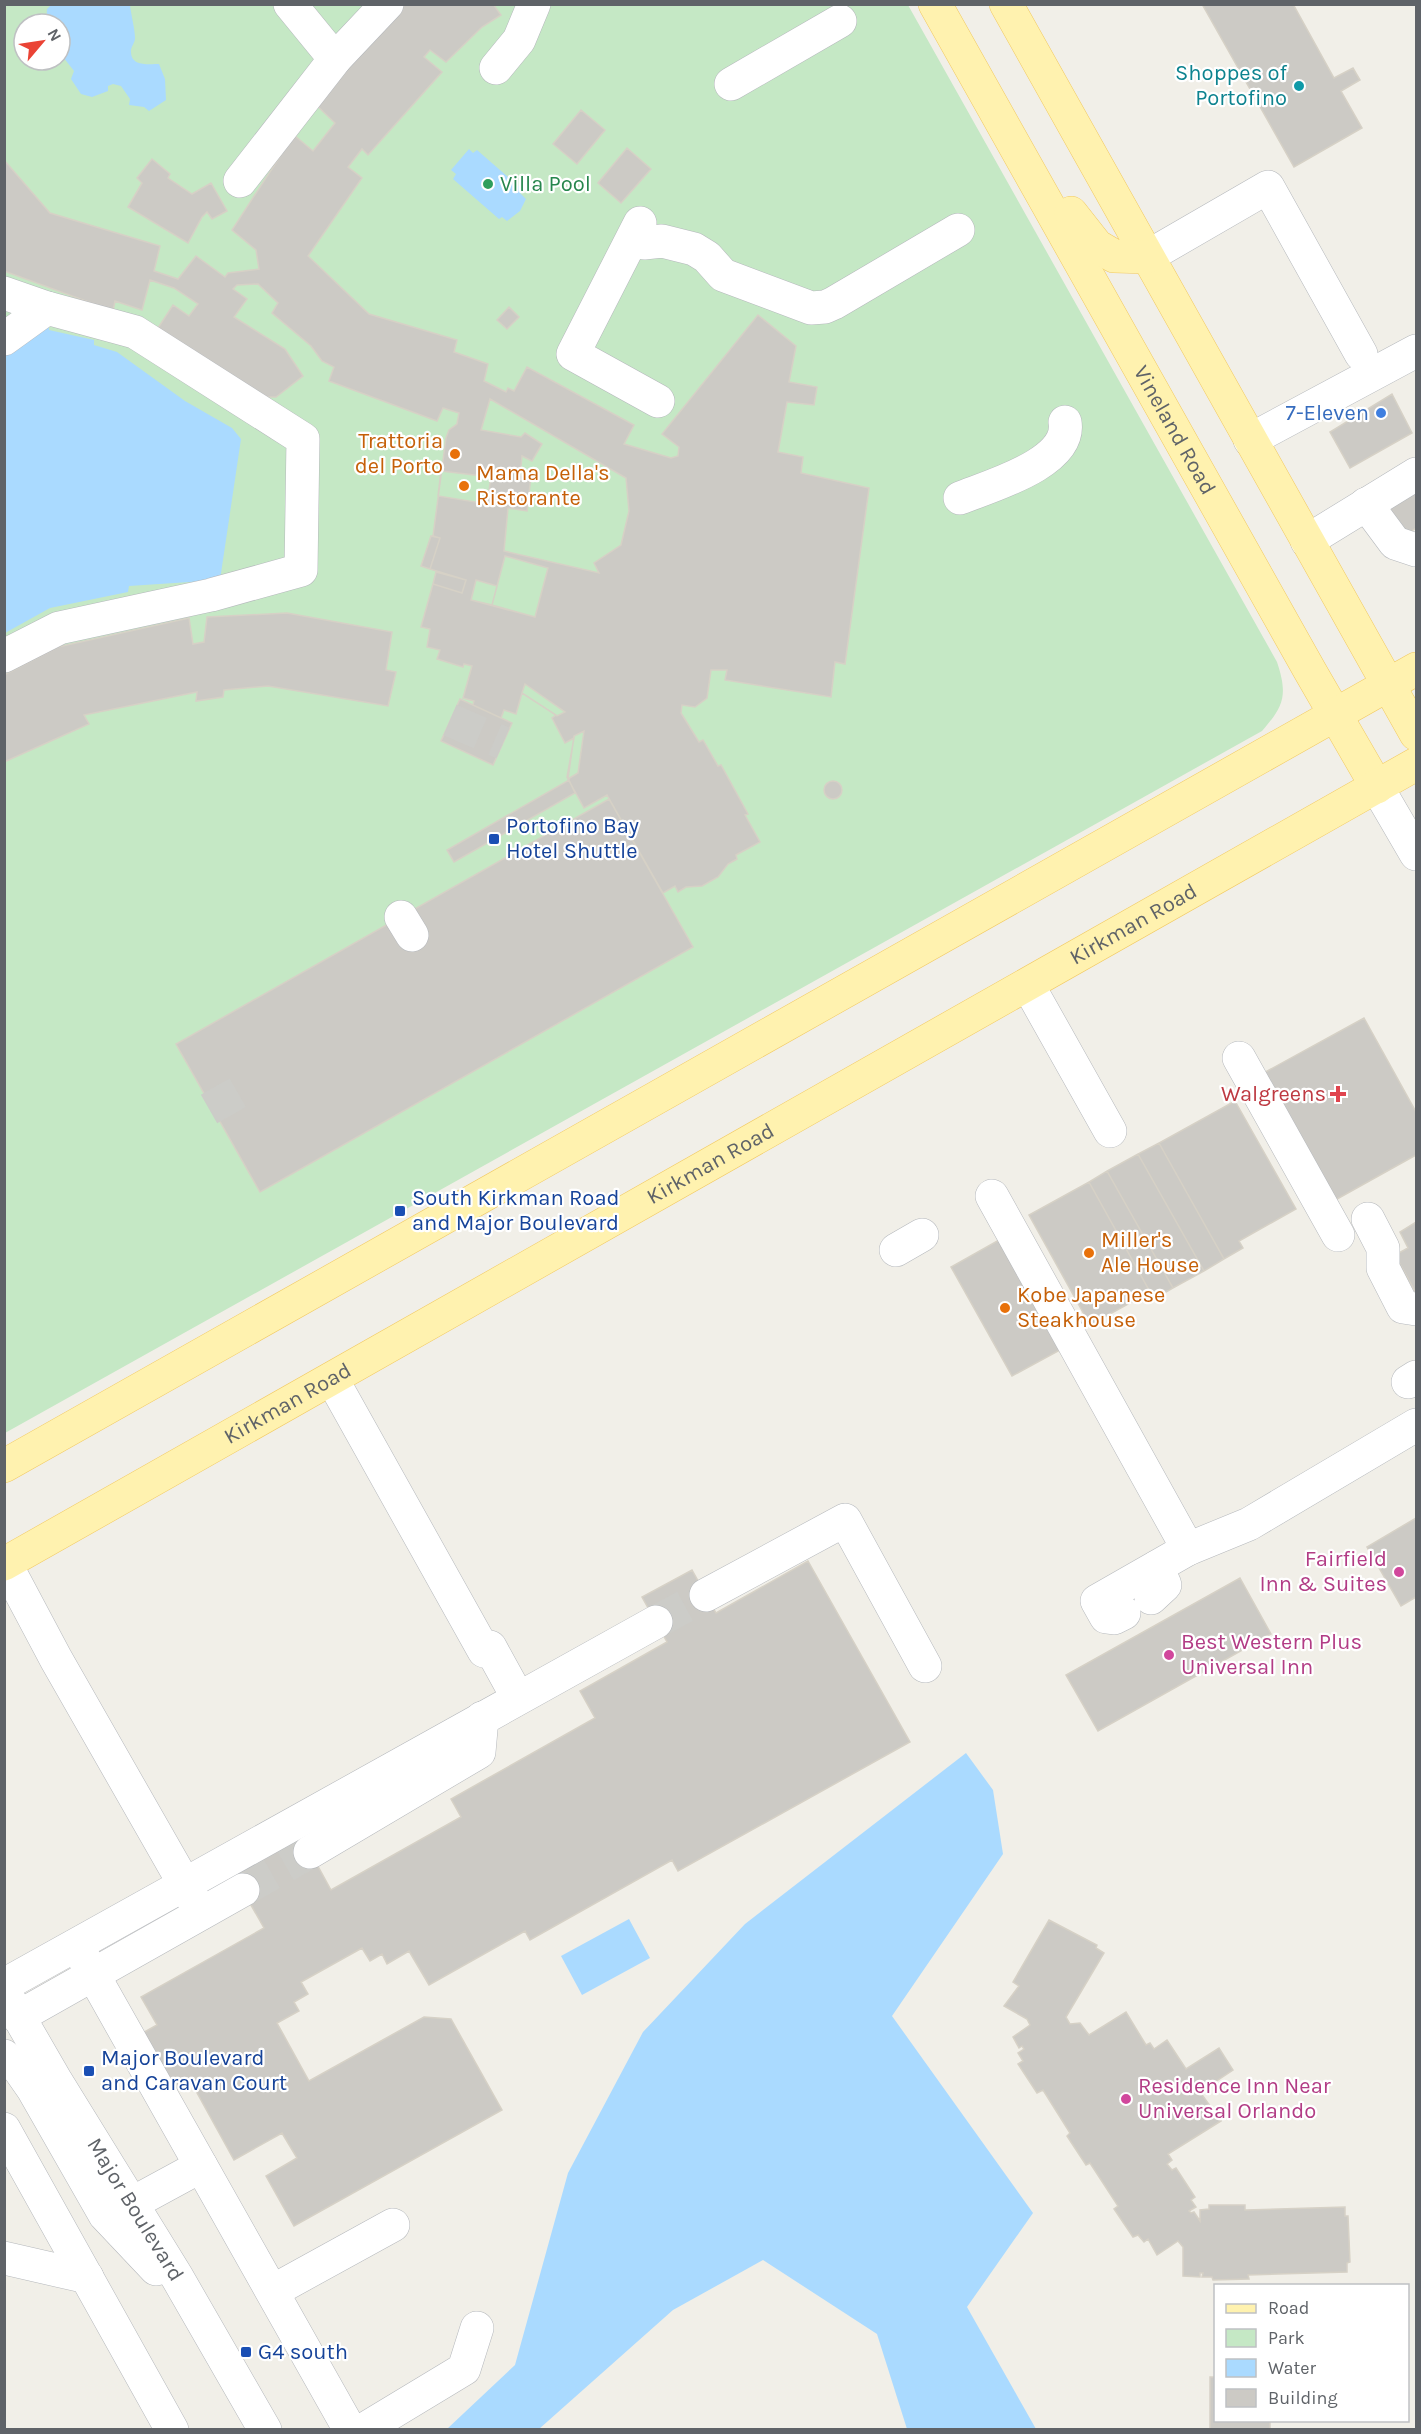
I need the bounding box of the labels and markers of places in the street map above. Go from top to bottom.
place label: Shoppes of Portofino [1175,60,1287,111]
marker: Shoppes of Portofino [1292,79,1306,93]
place label: Villa Pool [500,171,591,197]
marker: Villa Pool [481,177,495,191]
place label: 7-Eleven [1286,400,1369,426]
marker: 7-Eleven [1374,406,1388,420]
place label: Trattoria del Porto [355,428,443,479]
marker: Trattoria del Porto [448,447,462,461]
place label: Mama Della's Ristorante [476,460,609,511]
marker: Mama Della's Ristorante [457,479,471,493]
place label: Portofino Bay Hotel Shuttle [506,813,639,864]
marker: Portofino Bay Hotel Shuttle [487,832,501,846]
place label: Walgreens [1221,1081,1326,1107]
marker: Walgreens [1331,1087,1345,1101]
place label: South Kirkman Road and Major Boulevard [412,1185,620,1236]
marker: South Kirkman Road and Major Boulevard [393,1204,407,1218]
place label: Miller's Ale House [1101,1227,1199,1278]
marker: Miller's Ale House [1082,1246,1096,1260]
place label: Kobe Japanese Steakhouse [1017,1282,1165,1333]
marker: Kobe Japanese Steakhouse [998,1301,1012,1315]
place label: Fairfield Inn & Suites [1259,1546,1387,1597]
marker: Fairfield Inn & Suites [1392,1565,1406,1579]
place label: Best Western Plus Universal Inn [1181,1629,1362,1680]
marker: Best Western Plus Universal Inn [1162,1648,1176,1662]
place label: Major Boulevard and Caravan Court [101,2045,287,2096]
marker: Major Boulevard and Caravan Court [82,2064,96,2078]
place label: Residence Inn Near Universal Orlando [1138,2073,1331,2124]
marker: Residence Inn Near Universal Orlando [1119,2092,1133,2106]
place label: G4 south [258,2339,348,2365]
marker: G4 south [239,2345,253,2359]

